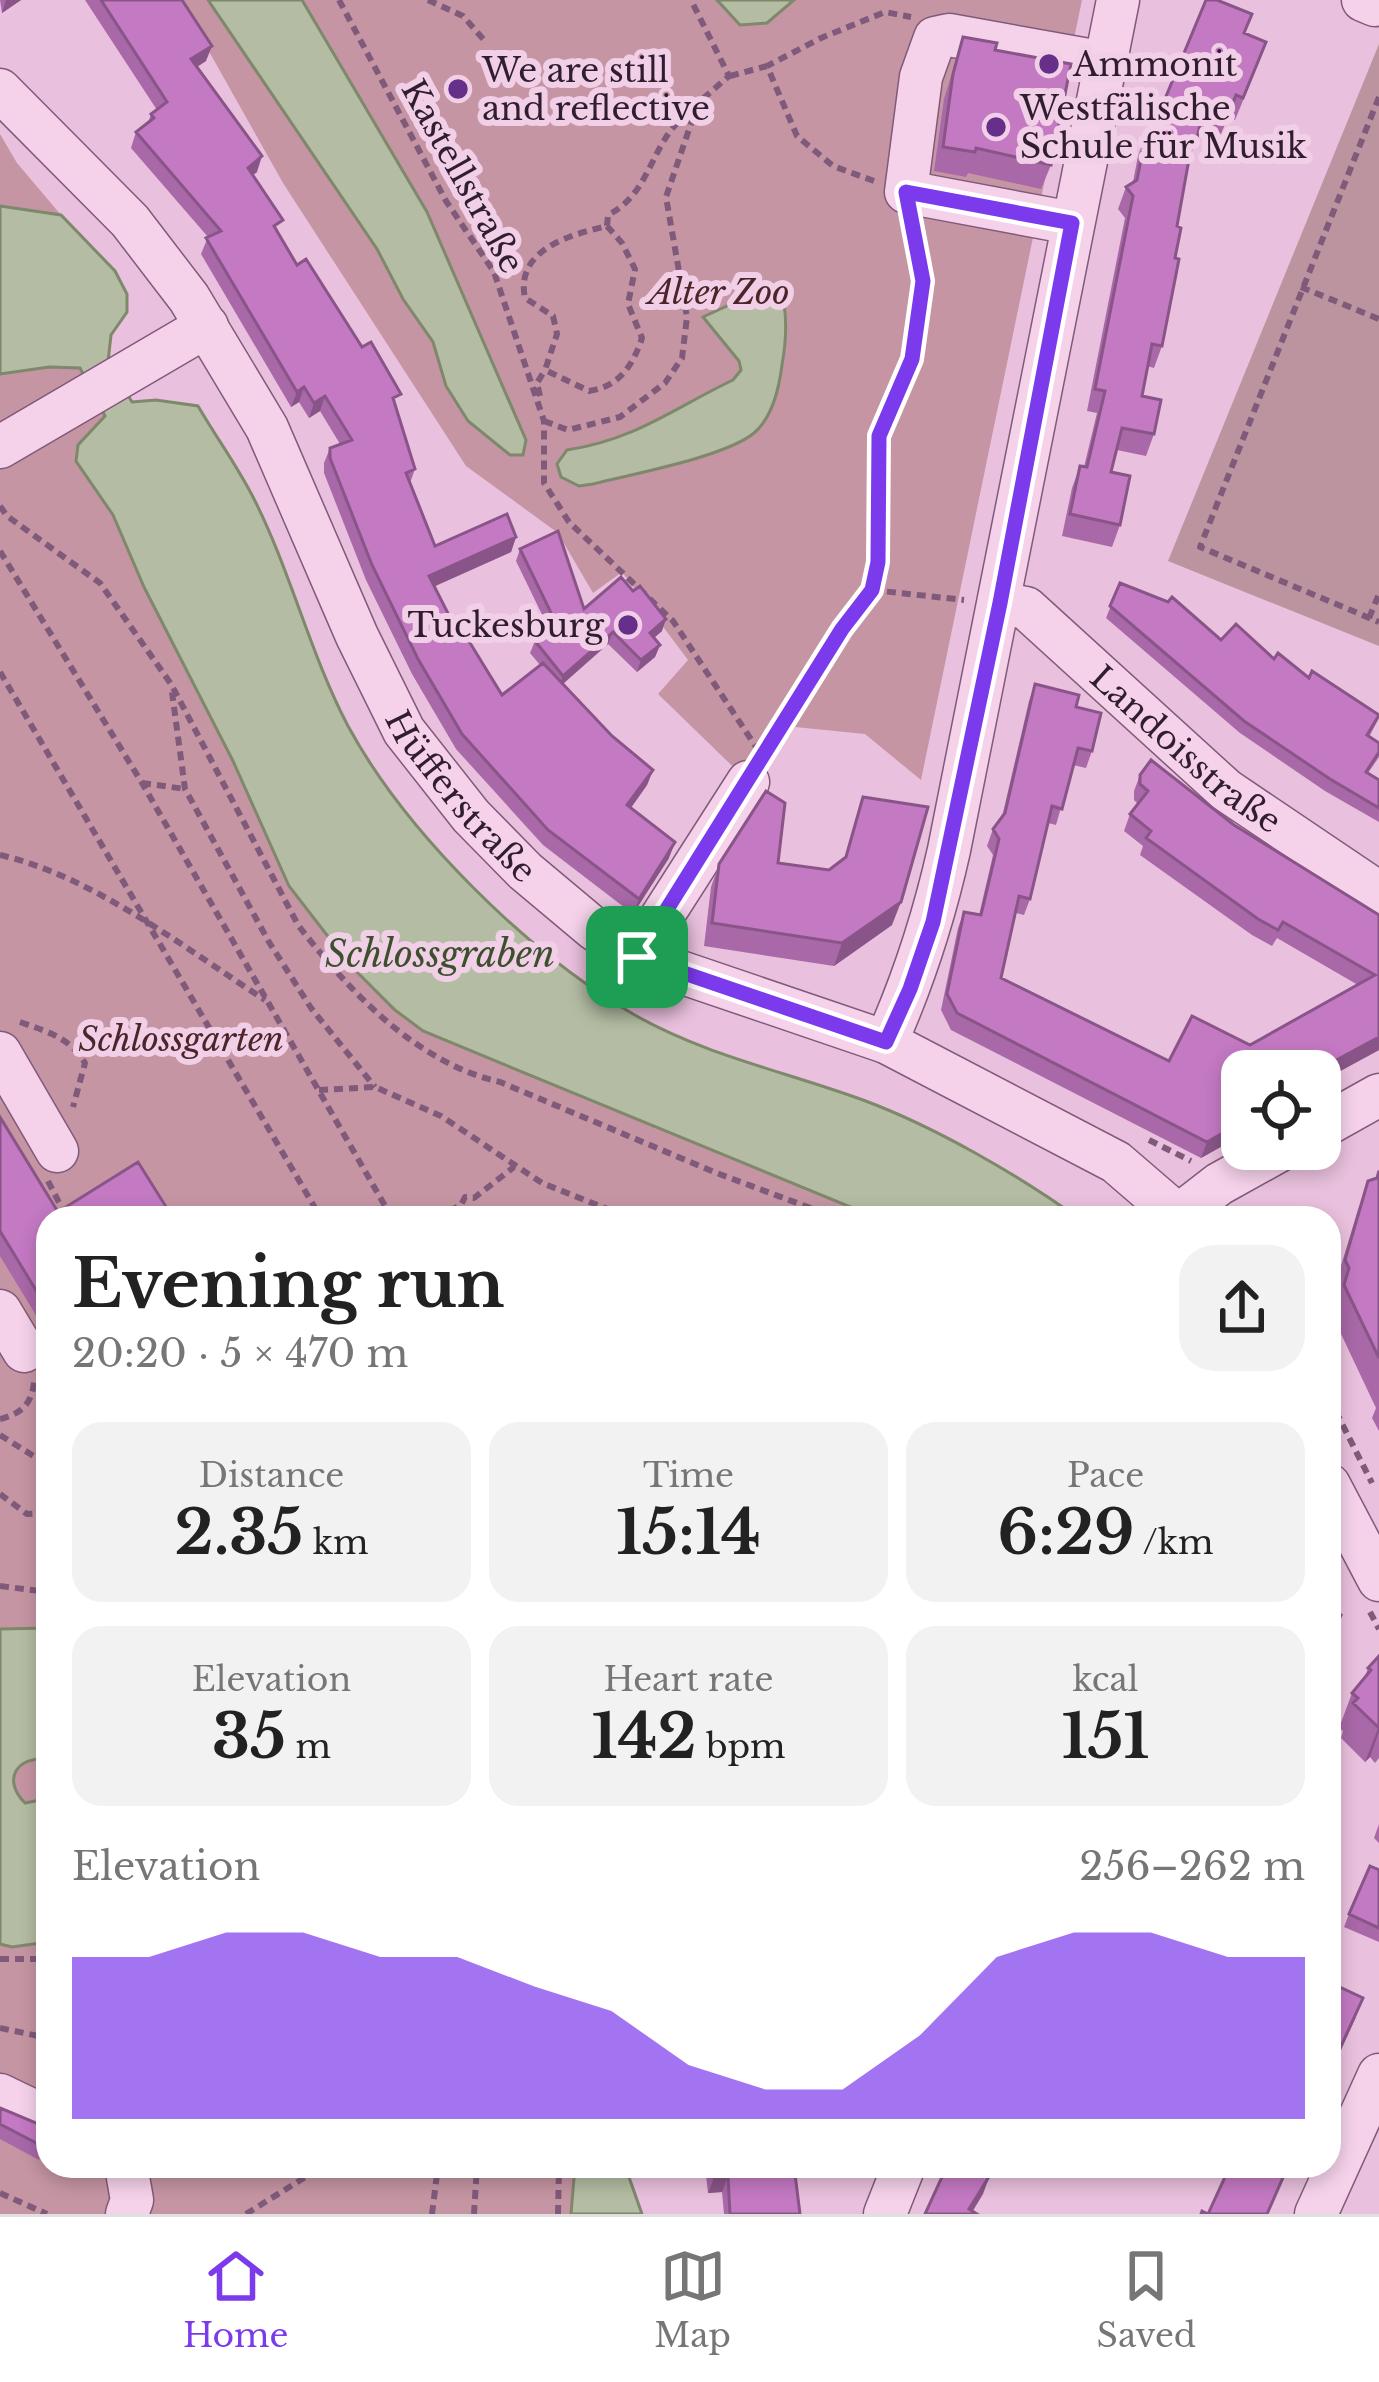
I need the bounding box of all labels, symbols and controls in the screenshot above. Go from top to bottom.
place label: Ammonit [1072,44,1238,85]
place label: We are still and reflective [481,50,710,129]
marker: Ammonit [1036,51,1062,77]
street label: Kastellstraße [393,72,533,280]
marker: We are still and reflective [445,76,471,102]
place label: Westfälische Schule für Musik [1019,88,1308,167]
marker: Westfälische Schule für Musik [983,114,1009,140]
park label: Alter Zoo [644,272,790,313]
place label: Tuckesburg [407,605,605,646]
marker: Tuckesburg [615,612,641,638]
street label: Landoisstraße [1082,657,1289,842]
street label: Hüfferstraße [376,704,545,891]
pin [586,906,688,1008]
icon: arrive [604,924,670,990]
water label: Schlossgraben [325,932,555,977]
park label: Schlossgarten [78,1019,284,1060]
map controls [1221,1050,1341,1170]
button: locate [1221,1050,1341,1170]
text: Evening run [72,1243,505,1325]
button: share [1179,1245,1305,1371]
text: 20:20 · 5 × 470 m [72,1329,408,1378]
text: Distance [199,1455,344,1496]
text: Time [643,1455,734,1496]
text: Pace [1067,1455,1144,1496]
text: 2.35 [175,1496,303,1570]
text: 15:14 [616,1496,761,1570]
text: 6:29 [997,1496,1134,1570]
text: km [303,1522,368,1563]
text: /km [1134,1522,1214,1563]
text: Elevation [192,1659,351,1700]
text: Heart rate [604,1659,773,1700]
text: kcal [1073,1659,1138,1700]
text: 35 [212,1700,286,1774]
text: 142 [592,1700,697,1774]
text: 151 [1061,1700,1150,1774]
text: m [286,1726,331,1767]
text: bpm [697,1726,785,1767]
text: Elevation [72,1842,260,1891]
text: 256–262 m [1079,1842,1305,1891]
tab: Home [183,2243,288,2356]
tab: Map [654,2243,731,2356]
tab: Saved [1097,2243,1196,2356]

